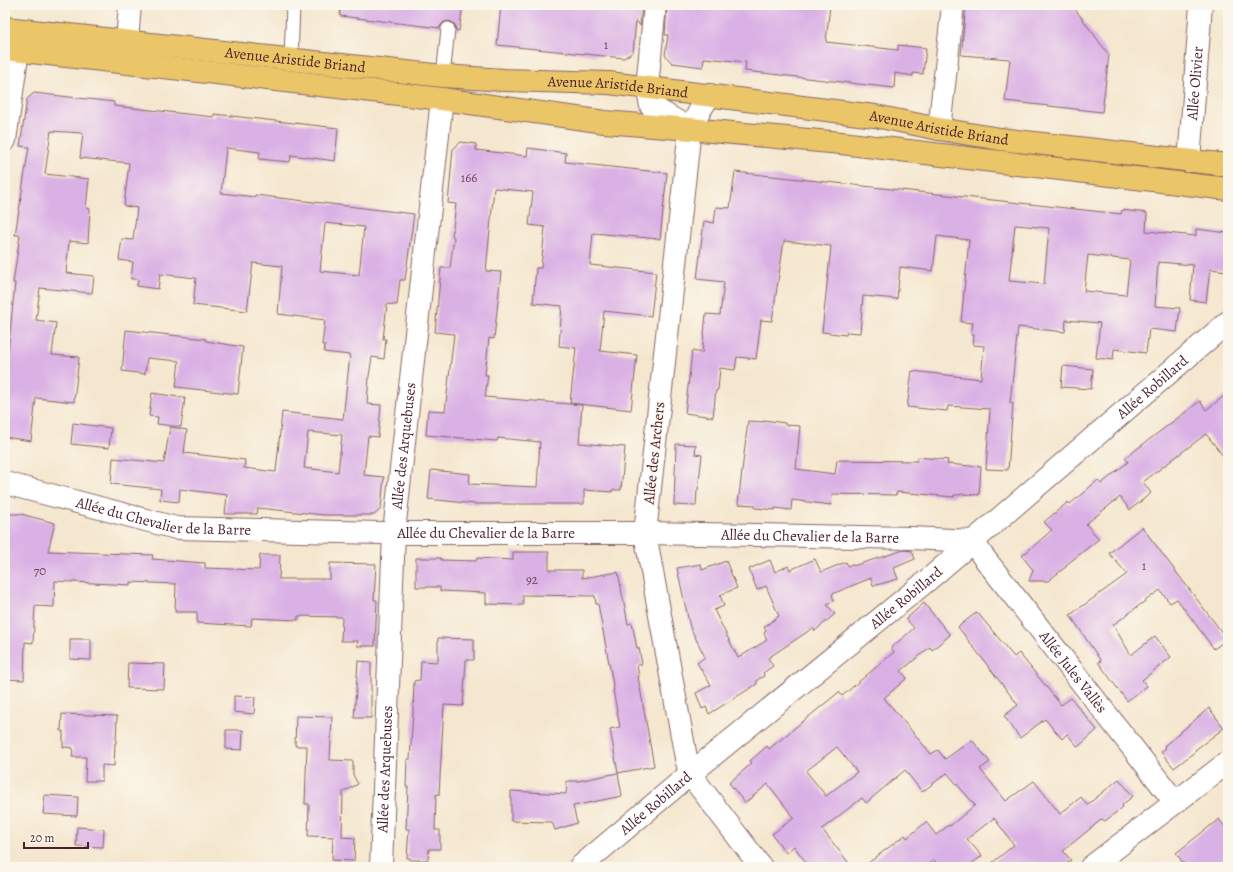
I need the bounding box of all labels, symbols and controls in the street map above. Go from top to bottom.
house number: 1 [604,36,609,53]
street label: Avenue Aristide Briand [223,42,367,78]
street label: Allée Olivier [1182,45,1208,122]
street label: Avenue Aristide Briand [546,71,690,103]
street label: Avenue Aristide Briand [867,105,1011,150]
house number: 166 [461,169,477,186]
street label: Allée Robillard [1112,350,1193,424]
street label: Allée des Arquebuses [386,381,421,511]
street label: Allée des Archers [639,401,669,506]
street label: Allée du Chevalier de la Barre [73,492,252,540]
street label: Allée du Chevalier de la Barre [396,523,575,543]
street label: Allée du Chevalier de la Barre [720,524,899,548]
house number: 1 [1142,557,1147,574]
street label: Allée Robillard [865,561,947,634]
house number: 70 [34,562,46,579]
house number: 92 [526,571,538,588]
street label: Allée Jules Vallès [1034,626,1112,717]
street label: Allée des Arquebuses [372,705,397,834]
street label: Allée Robillard [615,766,697,840]
scale bar [24,824,88,850]
text: 20 m [30,830,54,846]

